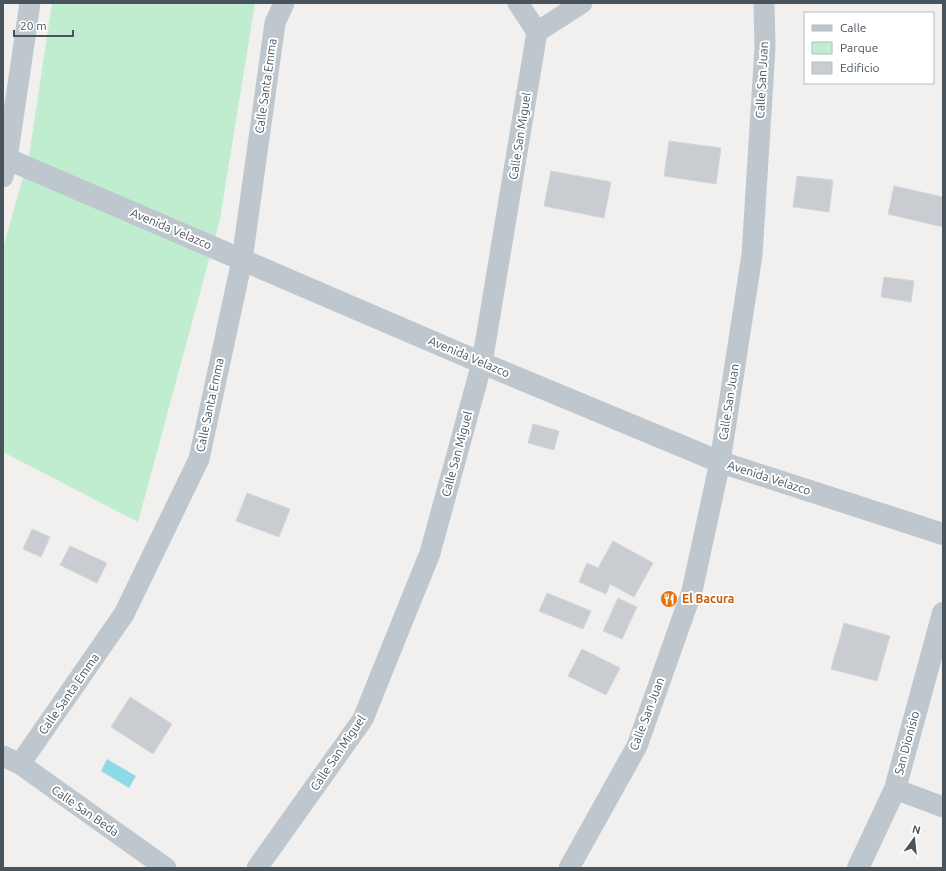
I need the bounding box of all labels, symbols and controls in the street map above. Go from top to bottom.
scale bar [14,12,73,38]
legend [804,12,934,84]
text: 20 m [20,19,47,32]
text: Calle [840,21,866,34]
street label: Calle Santa Emma [252,38,279,134]
street label: Calle San Juan [753,41,770,119]
text: Parque [840,41,878,54]
text: Edificio [840,61,880,74]
street label: Calle San Miguel [506,91,533,180]
street label: Avenida Velazco [129,206,214,252]
street label: Avenida Velazco [427,334,512,380]
street label: Calle Santa Emma [193,357,226,453]
street label: Calle San Juan [716,363,741,441]
street label: Calle San Miguel [439,410,474,498]
street label: Avenida Velazco [726,458,813,497]
restaurant icon: El Bacura [659,589,679,609]
place label: El Bacura [682,592,734,605]
street label: Calle Santa Emma [36,651,101,737]
street label: Calle San Juan [627,676,666,752]
street label: San Dionisio [892,710,921,776]
street label: Calle San Miguel [308,713,368,793]
street label: Calle San Beda [49,783,121,838]
north arrow [894,819,934,859]
text: N [911,822,922,836]

